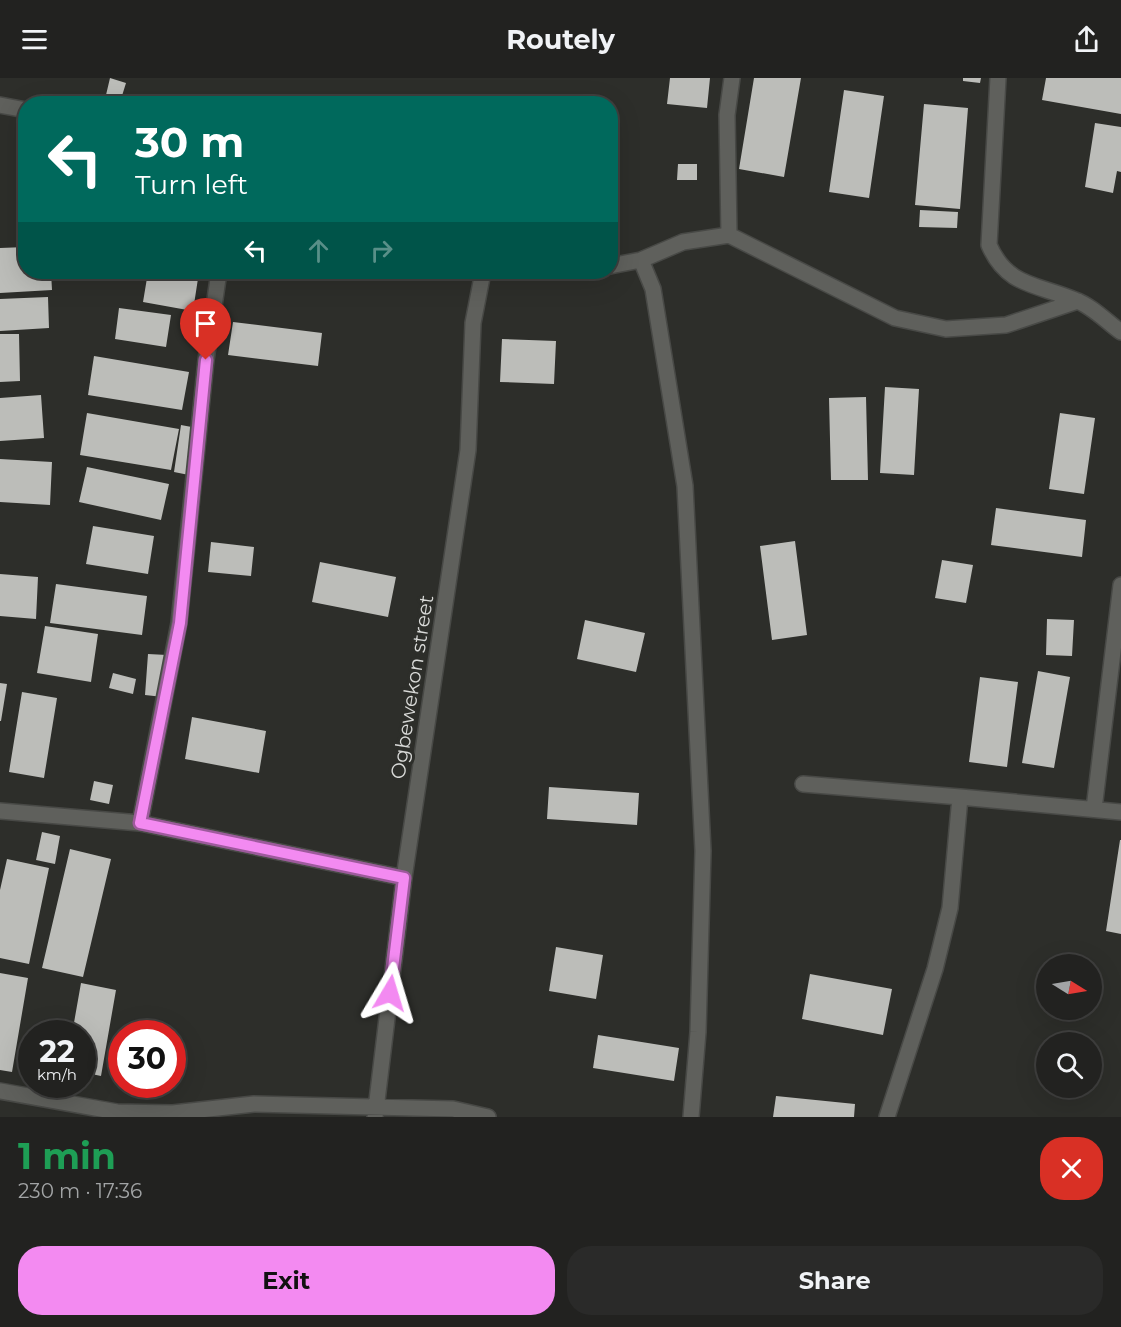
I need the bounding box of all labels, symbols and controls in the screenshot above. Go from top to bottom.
icon: menu [18,23,51,56]
text: Routely [506,23,615,56]
icon: share [1070,23,1103,56]
text: 30 m [135,116,244,168]
icon: left [36,120,114,198]
text: Turn left [135,168,248,201]
icon: left [239,234,272,267]
icon: ahead [302,234,335,267]
icon: right [365,234,398,267]
pin [180,298,231,360]
icon: arrive [189,307,222,340]
street label: Ogbewekon street [386,593,438,781]
north arrow [1036,954,1102,1020]
map controls [1036,954,1102,1098]
position arrow [358,961,422,1025]
speed limit sign: 30 [108,1020,186,1098]
button: search [1036,1032,1102,1098]
text: 22 [39,1033,75,1070]
text: km/h [37,1065,77,1084]
text: 1 min [18,1134,116,1178]
button: close [1040,1137,1103,1200]
text: 230 m · 17:36 [18,1179,142,1203]
button: Exit [18,1246,555,1315]
button: Share [567,1246,1103,1315]

